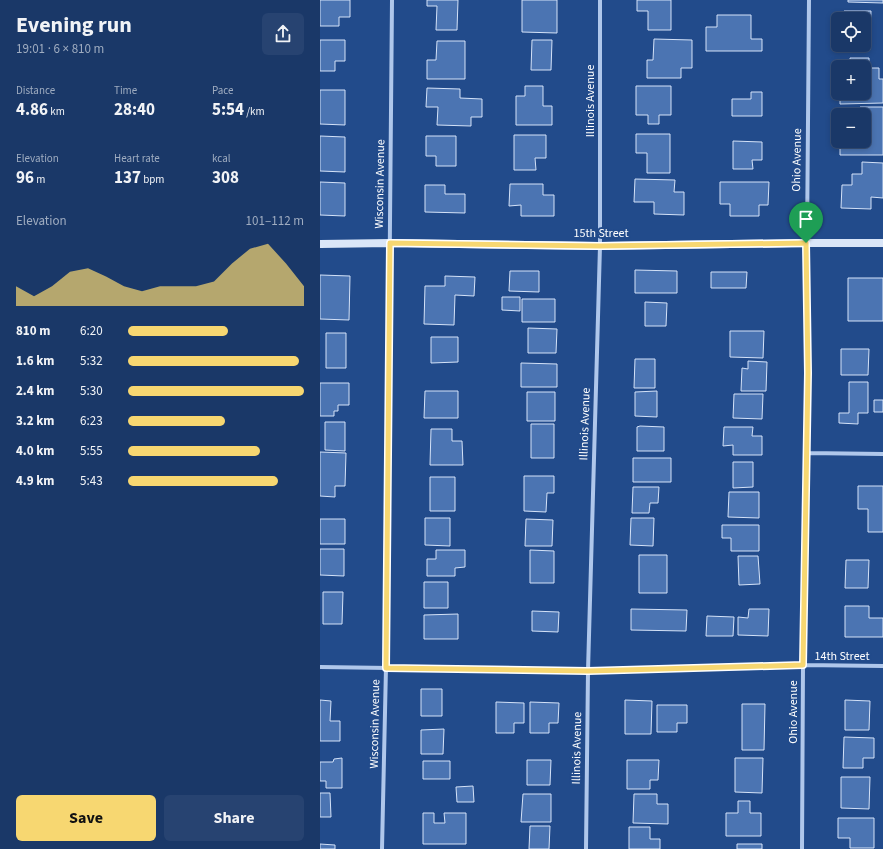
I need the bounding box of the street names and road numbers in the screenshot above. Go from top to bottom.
street label: Illinois Avenue [582,65,599,137]
street label: Ohio Avenue [788,128,806,192]
street label: Wisconsin Avenue [371,139,389,229]
street label: 15th Street [574,225,628,242]
street label: Illinois Avenue [575,387,595,461]
street label: 14th Street [815,648,869,665]
street label: Wisconsin Avenue [366,679,384,769]
street label: Ohio Avenue [785,680,802,744]
street label: Illinois Avenue [568,711,586,784]

